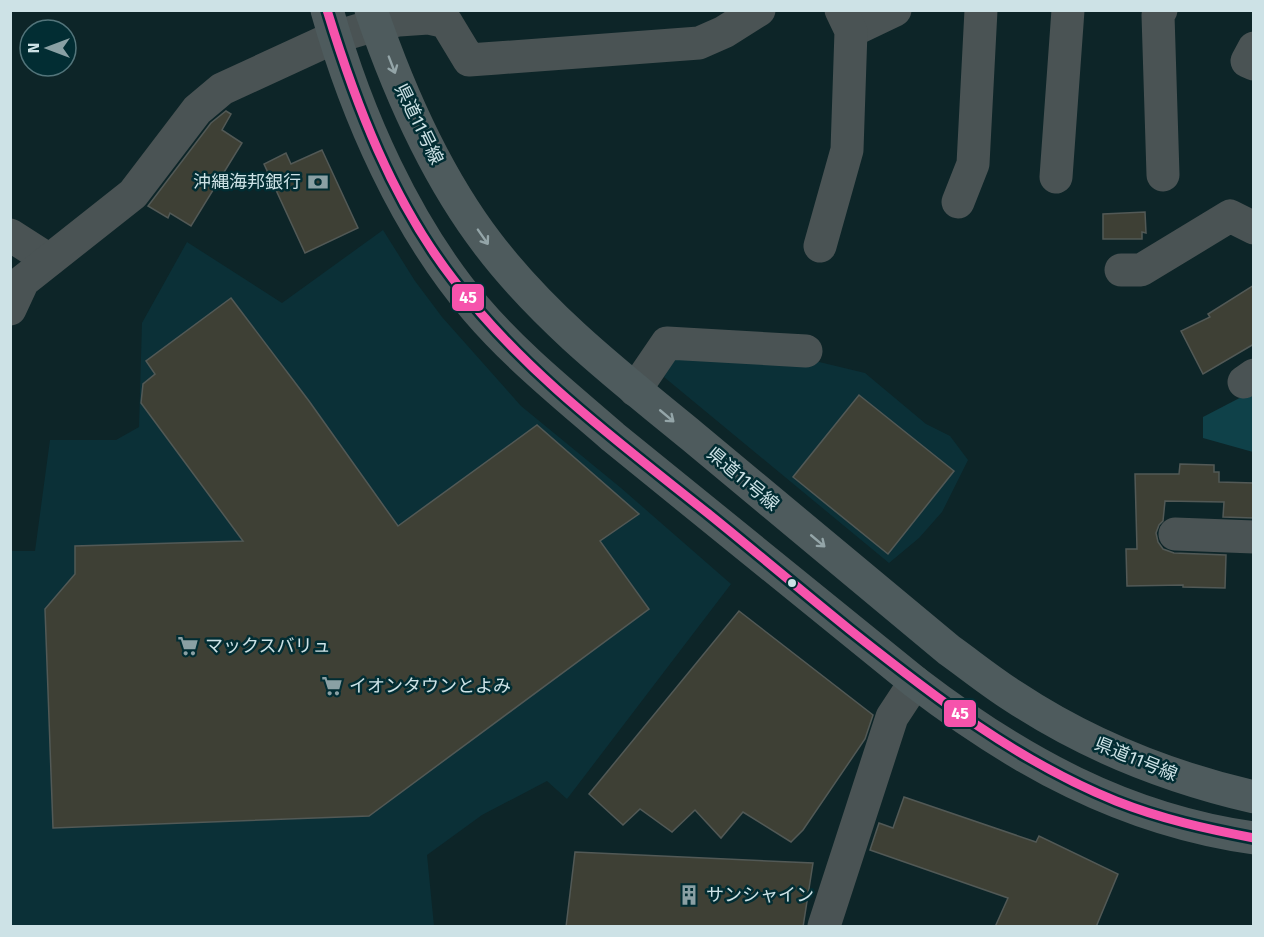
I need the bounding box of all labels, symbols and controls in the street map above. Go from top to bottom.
north arrow [18,18,78,78]
text: N [24,43,43,53]
one-way arrow [387,56,398,74]
street label: 県道11号線 [390,80,448,168]
bank icon: 沖縄海邦銀行 [306,170,330,194]
place label: 沖縄海邦銀行 [193,171,301,193]
one-way arrow [477,229,489,245]
line badge: 45 [451,283,485,312]
text: 45 [459,288,477,307]
one-way arrow [659,410,675,423]
street label: 県道11号線 [702,443,784,515]
one-way arrow [810,534,825,548]
unlabelled marker [786,577,798,589]
supermarket icon: マックスバリュ [176,634,200,658]
place label: マックスバリュ [205,635,330,657]
supermarket icon: イオンタウンとよみ [320,674,344,698]
place label: イオンタウンとよみ [349,675,511,697]
line badge: 45 [943,699,977,728]
text: 45 [951,704,969,723]
street label: 県道11号線 [1091,732,1181,786]
building icon: サンシャイン [677,883,701,907]
place label: サンシャイン [706,884,814,906]

